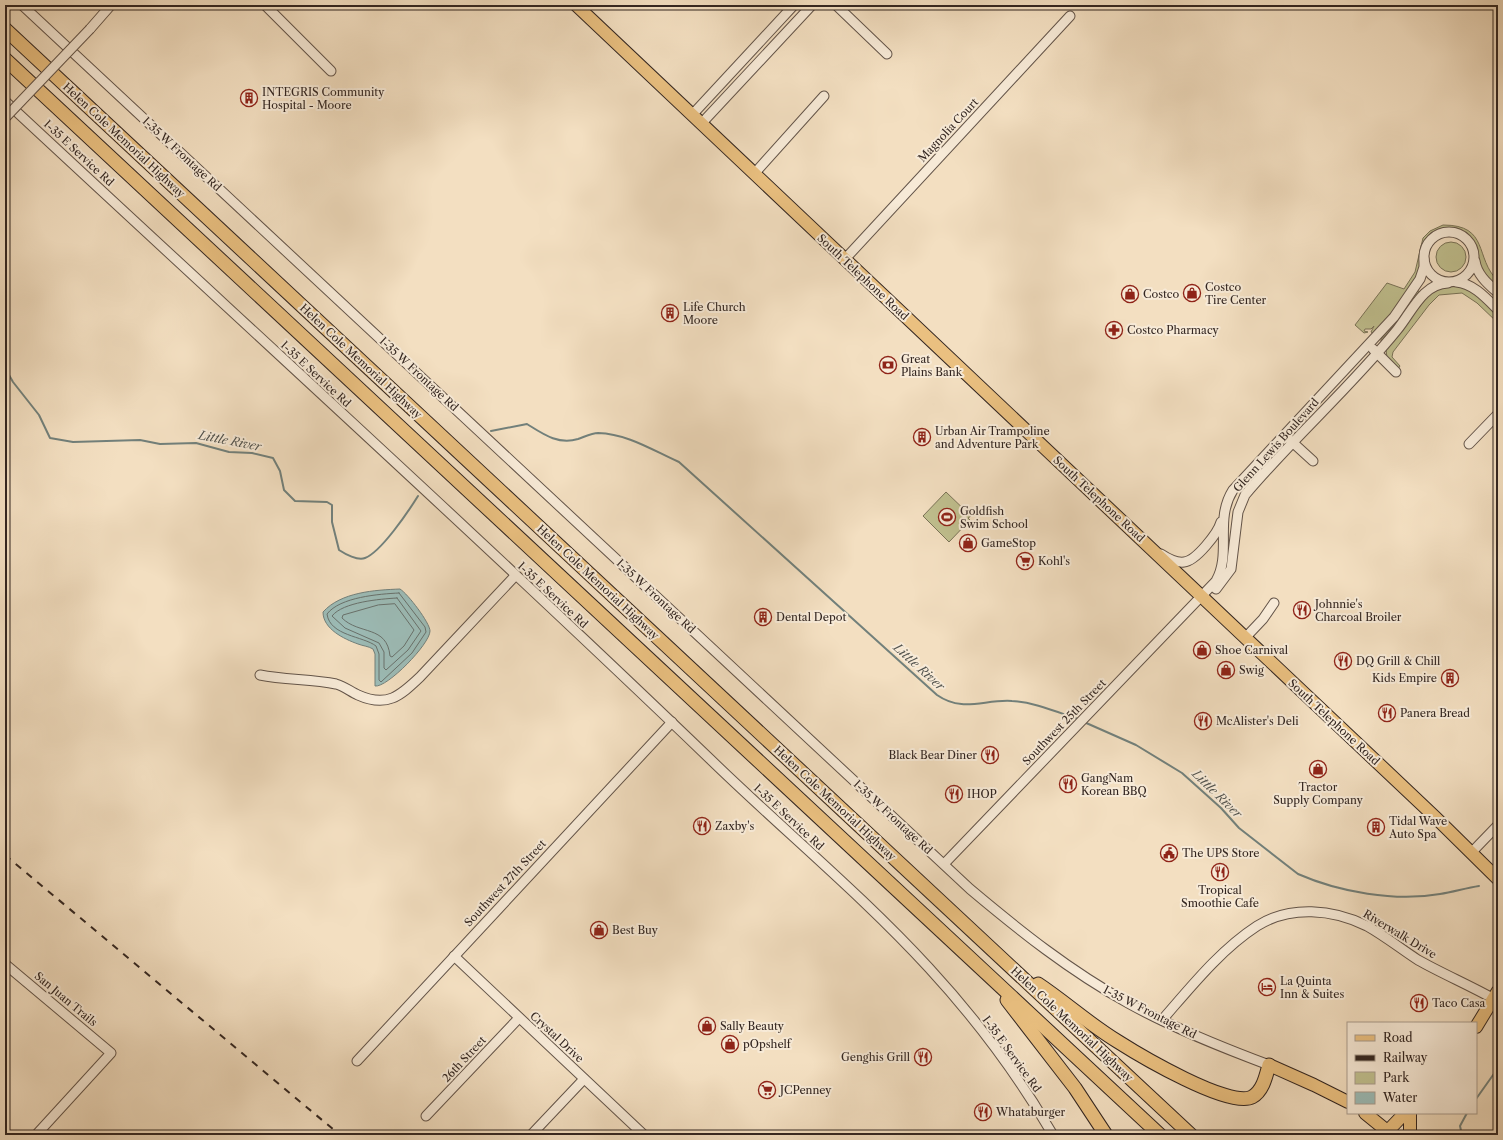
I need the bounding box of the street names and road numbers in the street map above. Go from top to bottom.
street label: Helen Cole Memorial Highway [60,80,189,201]
street label: Magnolia Court [915,95,981,165]
street label: I-35 W Frontage Rd [140,114,225,194]
street label: I-35 E Service Rd [41,117,117,189]
street label: South Telephone Road [814,231,912,323]
street label: Helen Cole Memorial Highway [297,301,426,422]
street label: I-35 W Frontage Rd [377,334,462,414]
street label: I-35 E Service Rd [278,338,354,410]
street label: Glenn Lewis Boulevard [1230,395,1322,495]
street label: South Telephone Road [1050,453,1148,545]
street label: Helen Cole Memorial Highway [534,522,663,643]
street label: I-35 W Frontage Rd [614,556,699,636]
street label: I-35 E Service Rd [515,559,591,631]
street label: Southwest 25th Street [1019,676,1109,768]
street label: South Telephone Road [1285,676,1383,768]
street label: Helen Cole Memorial Highway [771,743,900,864]
street label: I-35 W Frontage Rd [851,777,936,857]
street label: I-35 E Service Rd [751,781,827,853]
street label: Southwest 27th Street [461,837,549,929]
street label: Riverwalk Drive [1361,907,1439,961]
street label: Helen Cole Memorial Highway [1008,964,1137,1085]
street label: San Juan Trails [32,969,100,1029]
street label: I-35 W Frontage Rd [1101,982,1199,1042]
street label: Crystal Drive [527,1009,587,1065]
street label: I-35 E Service Rd [980,1013,1045,1095]
street label: 26th Street [439,1033,489,1085]

